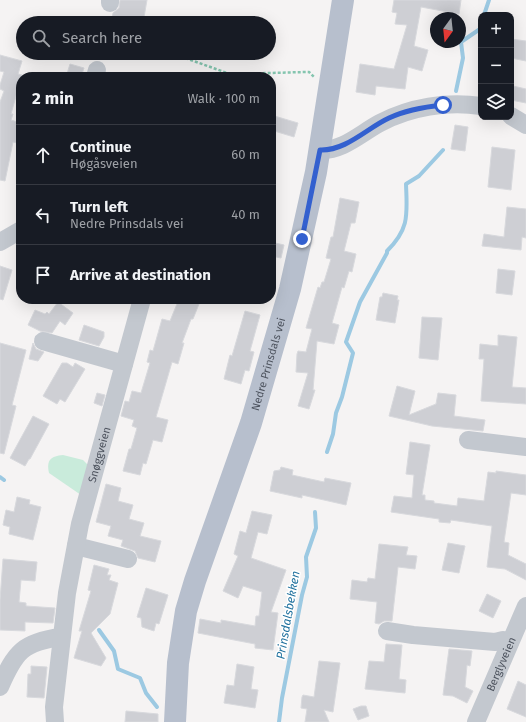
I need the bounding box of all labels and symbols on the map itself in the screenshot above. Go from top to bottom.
north arrow [430,12,466,48]
route start [434,96,452,114]
route end [293,230,311,248]
street label: Nedre Prinsdals vei [248,316,288,412]
street label: Snøggveien [85,425,113,484]
water label: Prinsdalsbekken [273,570,303,660]
street label: Berglyveien [483,635,518,693]

